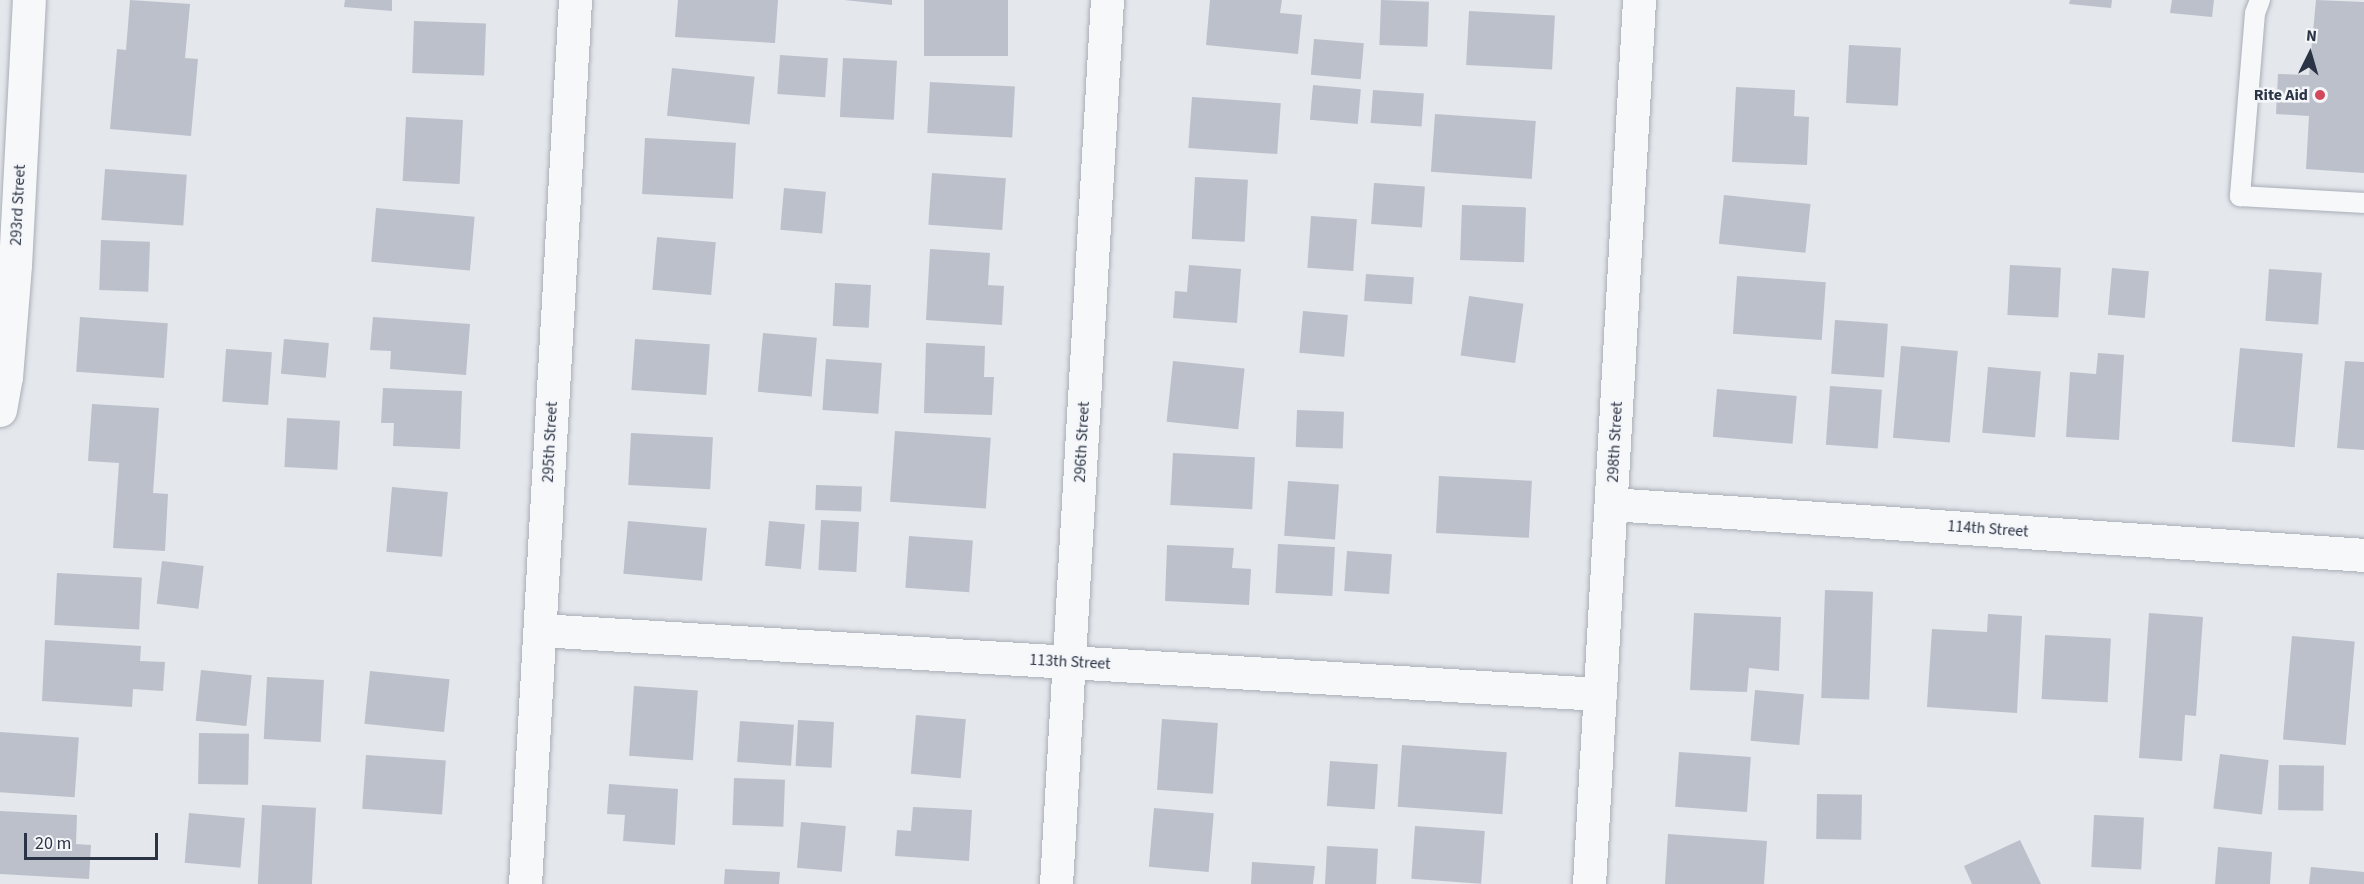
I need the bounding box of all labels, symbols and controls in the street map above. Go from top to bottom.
north arrow [2280,24,2340,84]
text: N [2305,25,2318,47]
place label: Rite Aid [2254,85,2308,105]
marker: Rite Aid [2313,88,2327,102]
street label: 293rd Street [6,164,30,246]
street label: 295th Street [538,401,562,483]
street label: 296th Street [1070,401,1094,483]
street label: 298th Street [1603,401,1627,483]
street label: 114th Street [1947,517,2029,541]
street label: 113th Street [1029,650,1111,674]
scale bar [27,821,160,859]
text: 20 m [35,831,71,856]

